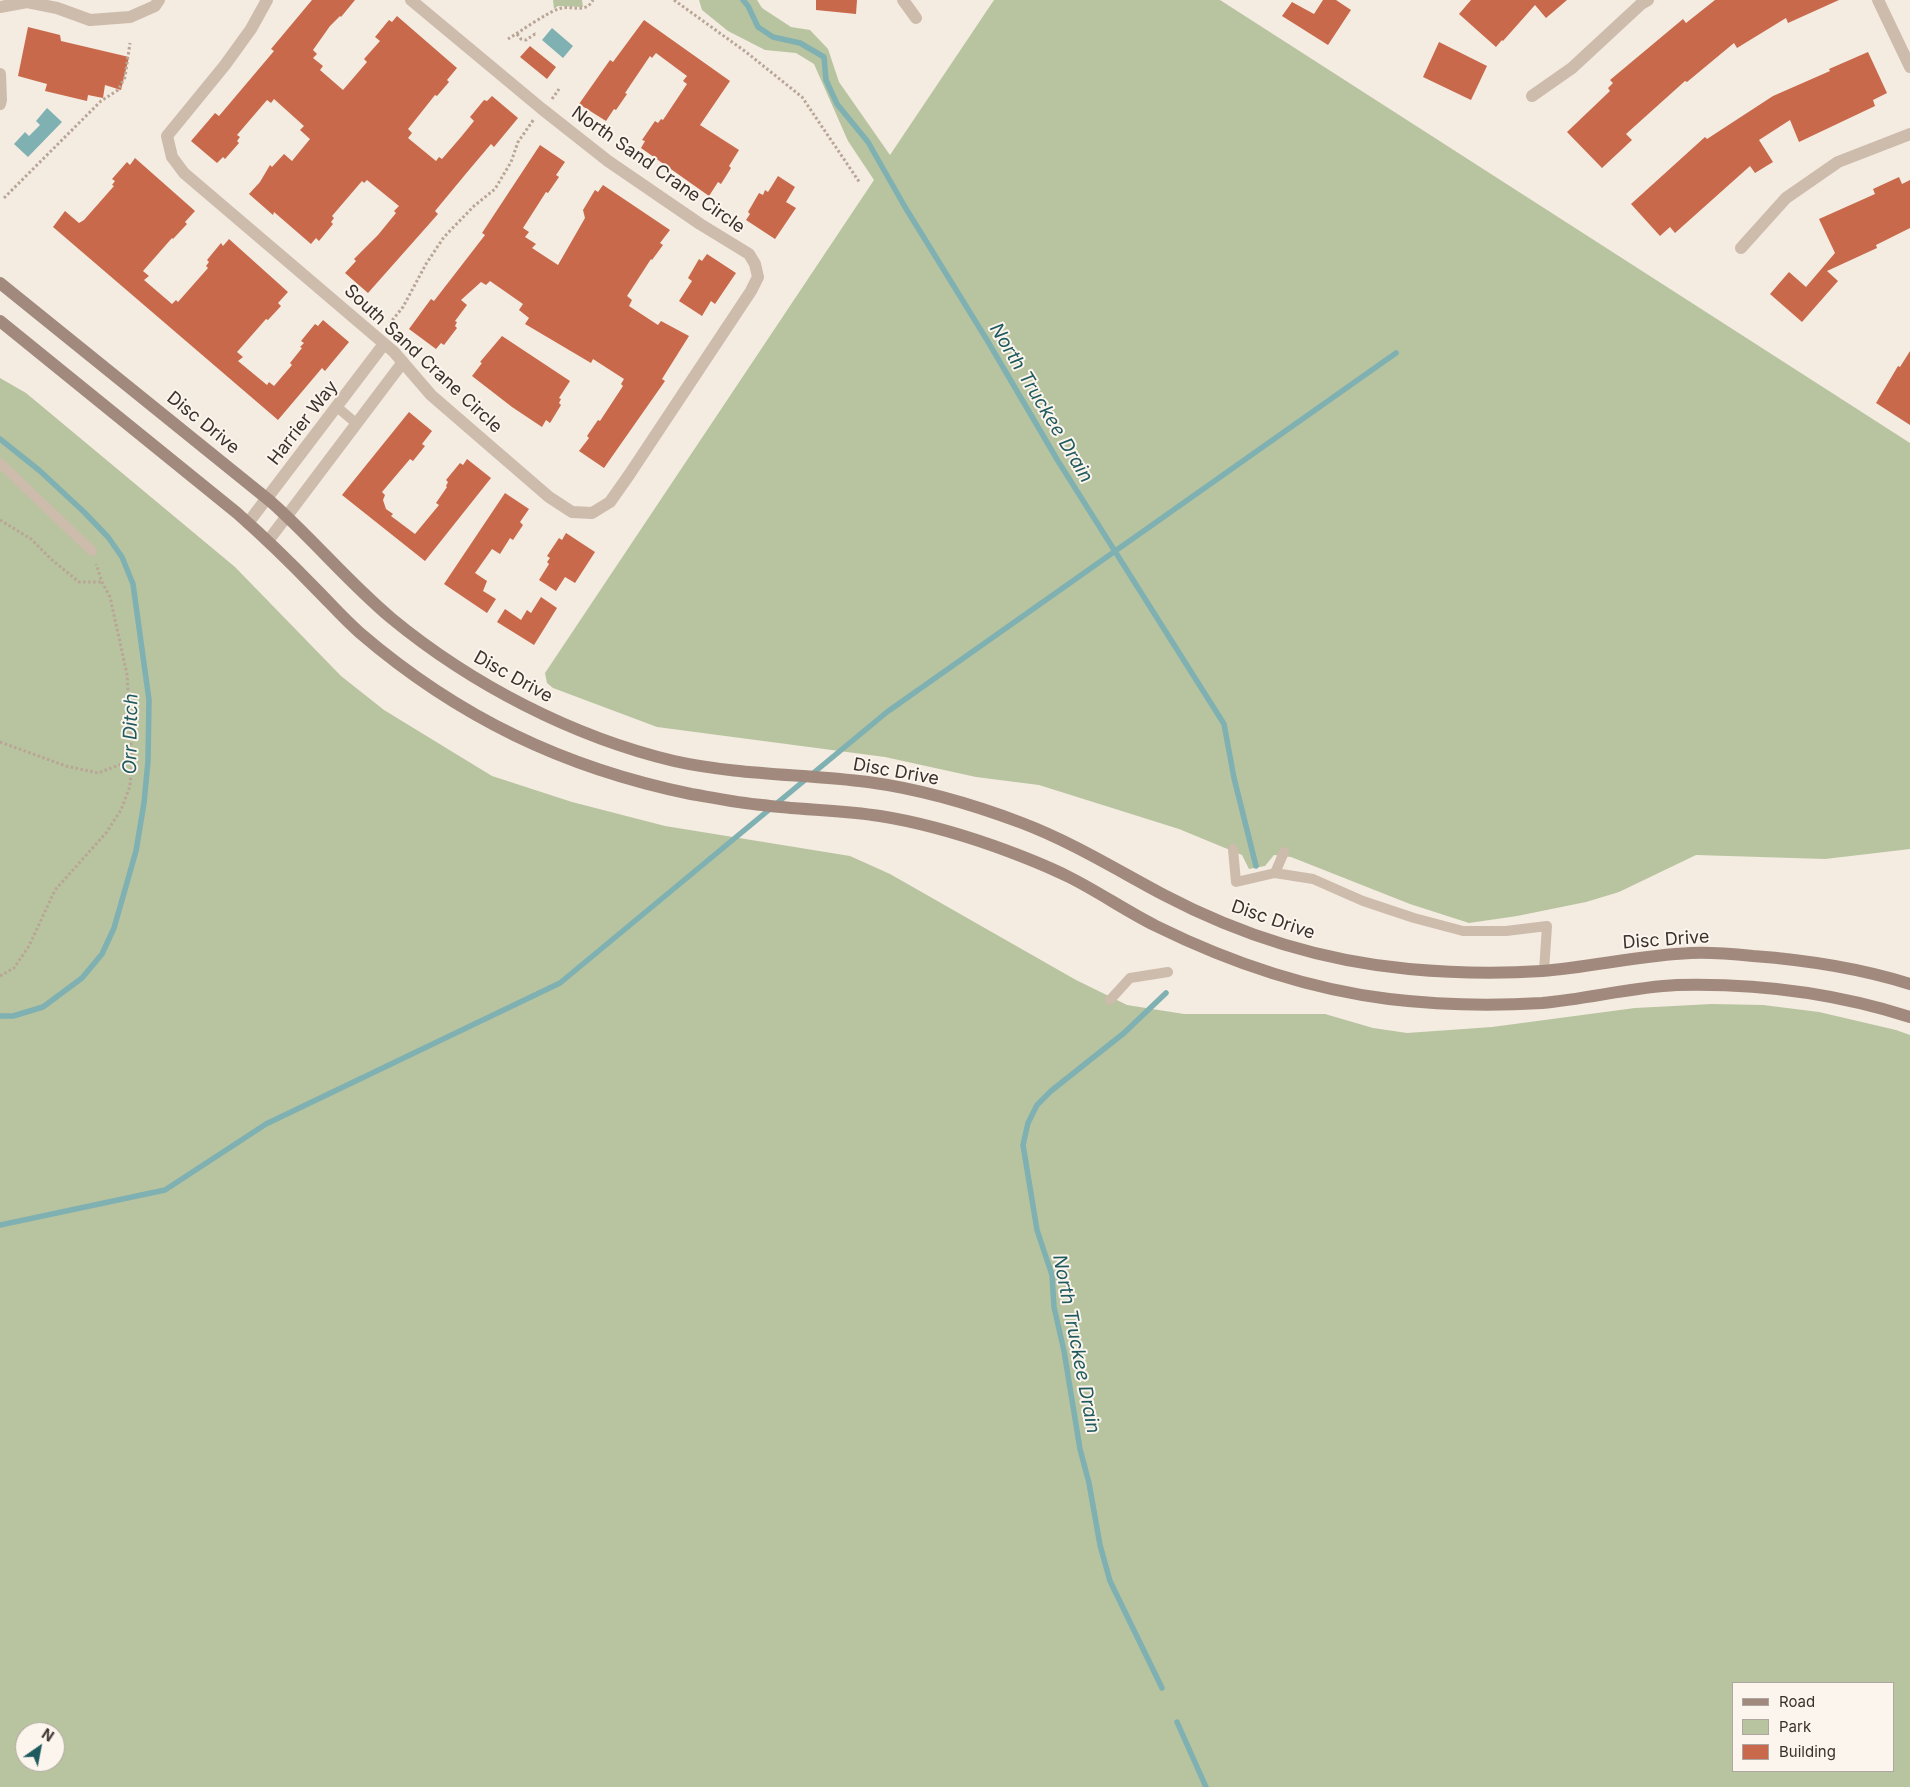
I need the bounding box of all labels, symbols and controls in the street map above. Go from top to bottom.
street label: North Sand Crane Circle [567,102,749,238]
street label: South Sand Crane Circle [339,280,507,438]
water label: North Truckee Drain [984,319,1098,487]
street label: Harrier Way [263,377,343,469]
street label: Disc Drive [162,387,244,459]
street label: Disc Drive [470,646,556,708]
water label: Orr Ditch [119,693,143,775]
street label: Disc Drive [851,754,941,790]
street label: Disc Drive [1228,896,1318,944]
street label: Disc Drive [1622,926,1710,954]
water label: North Truckee Drain [1047,1253,1105,1435]
legend [1732,1682,1895,1772]
text: Road [1779,1692,1815,1711]
text: Park [1779,1717,1811,1736]
north arrow [15,1722,65,1772]
text: N [39,1725,57,1745]
text: Building [1779,1742,1836,1761]

